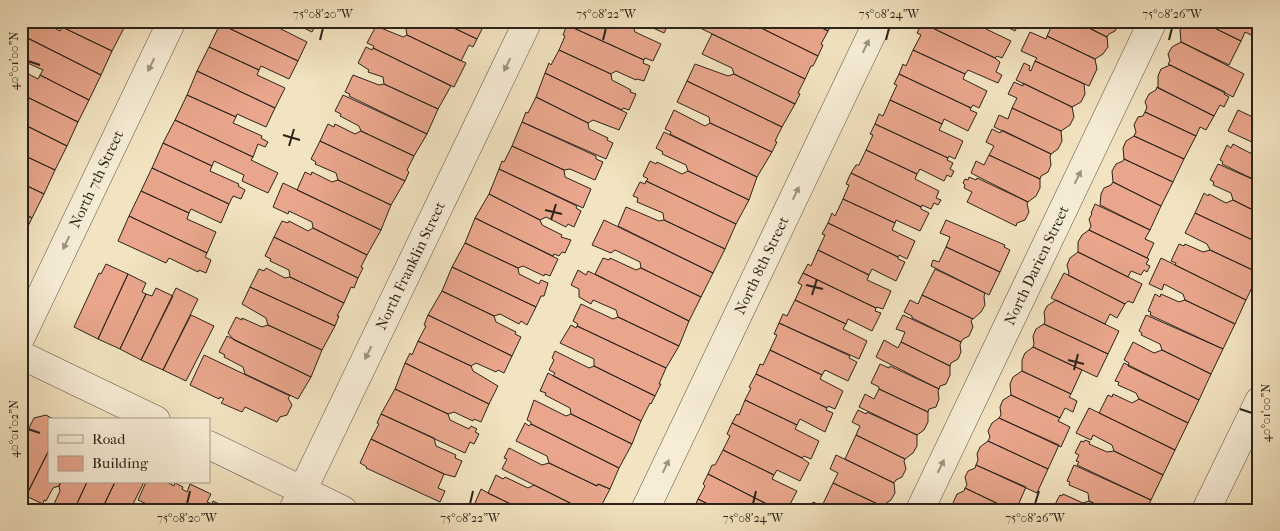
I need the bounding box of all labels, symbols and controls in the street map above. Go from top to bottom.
text: 75°08'20"W [293,7,354,21]
text: 75°08'22"W [576,7,637,21]
text: 75°08'24"W [859,7,920,21]
text: 75°08'26"W [1142,7,1203,21]
text: 40°01'00"N [7,32,21,90]
one-way arrow [863,39,871,53]
one-way arrow [147,58,155,72]
one-way arrow [503,58,511,72]
street label: North 7th Street [65,127,128,231]
one-way arrow [1075,170,1083,184]
one-way arrow [793,186,801,200]
street label: North Franklin Street [372,198,449,333]
street label: North Darien Street [1000,202,1073,328]
street label: North 8th Street [731,213,793,317]
one-way arrow [62,236,70,251]
one-way arrow [364,346,372,361]
text: 40°01'00"N [1259,384,1273,442]
text: 40°01'02"N [7,400,21,458]
legend [48,418,210,484]
text: Road [92,430,126,448]
text: Building [92,454,149,472]
one-way arrow [662,459,670,473]
one-way arrow [937,459,945,473]
text: 75°08'20"W [157,511,218,525]
text: 75°08'22"W [440,511,501,525]
text: 75°08'24"W [723,511,784,525]
text: 75°08'26"W [1005,511,1066,525]

